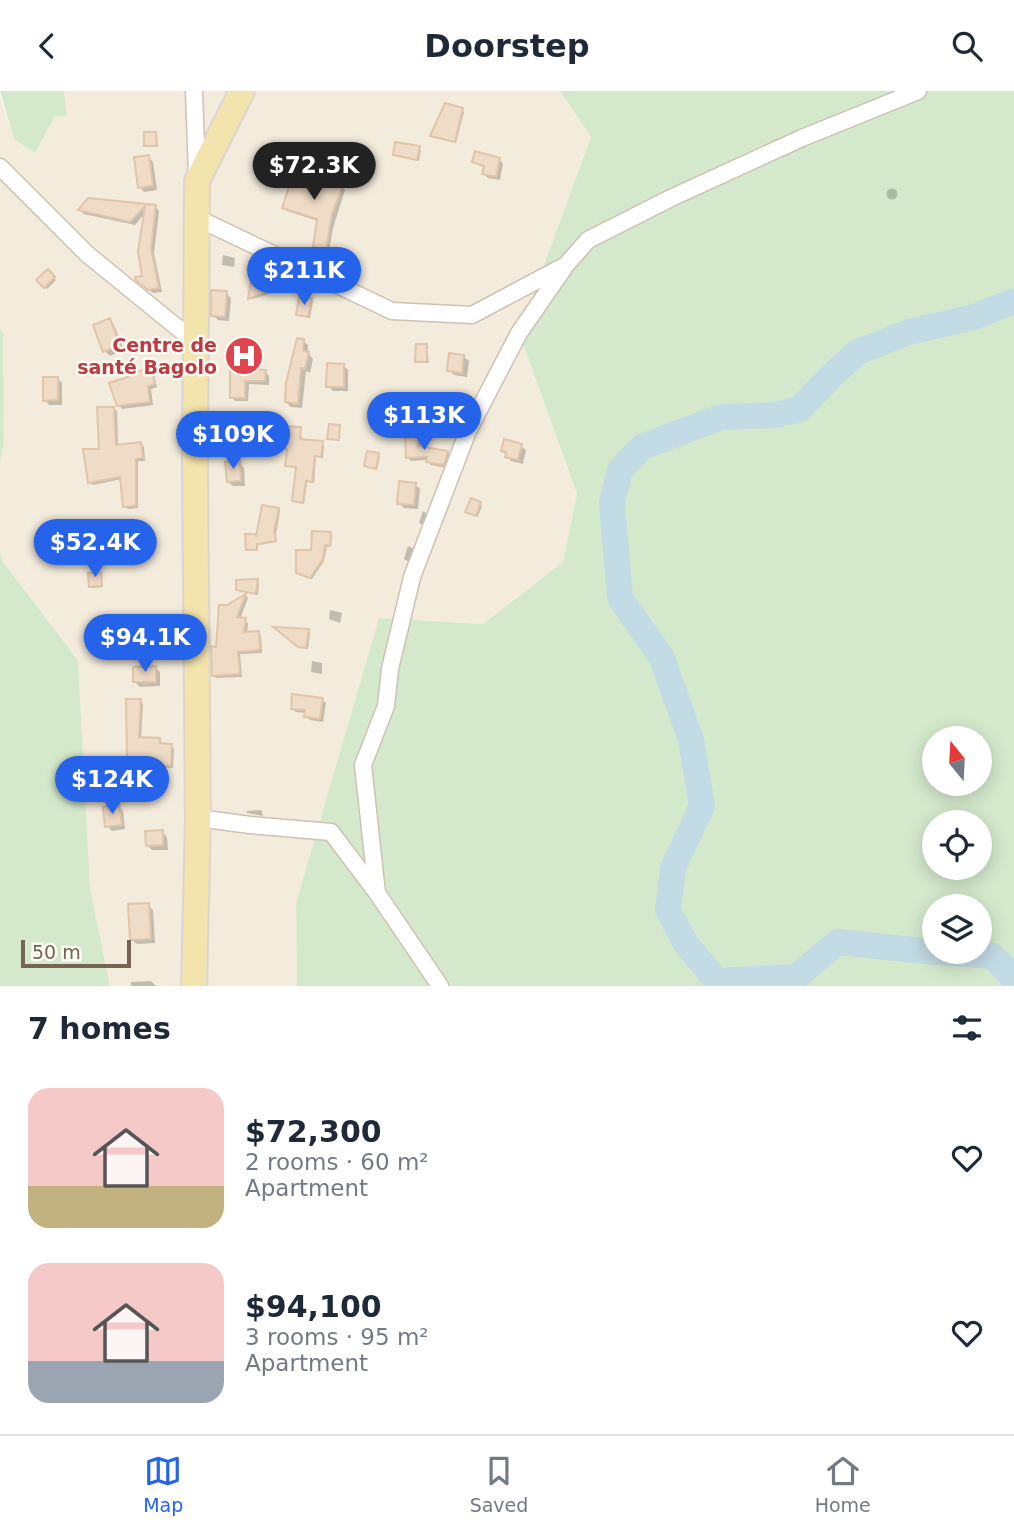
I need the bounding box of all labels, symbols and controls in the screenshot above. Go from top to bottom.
icon: back [28,27,66,65]
text: Doorstep [424,27,590,65]
icon: search [948,27,986,65]
pin: $72.3K [257,143,371,202]
text: $72.3K [269,152,359,178]
pin: $211K [255,247,353,307]
text: $211K [263,257,345,283]
place label: Centre de santé Bagolo [77,334,217,378]
hospital icon: Centre de santé Bagolo [223,335,265,377]
pin: $113K [375,393,473,452]
text: $113K [383,402,465,428]
pin: $109K [184,411,282,471]
text: $109K [192,421,274,447]
pin: $52.4K [38,519,152,579]
text: $52.4K [50,529,140,555]
pin: $94.1K [88,615,202,674]
text: $94.1K [100,624,190,650]
north arrow [922,726,992,796]
map controls [922,726,992,964]
pin: $124K [63,757,161,816]
text: $124K [71,766,153,792]
button: locate [922,810,992,880]
button: layers [922,894,992,964]
scale bar [21,937,131,969]
text: 50 m [32,941,81,963]
icon: filters [948,1009,986,1047]
text: 7 homes [28,1011,171,1046]
text: $72,300 [245,1114,382,1149]
icon: home [84,1116,168,1200]
icon: heart [948,1139,986,1177]
text: 2 rooms · 60 m² [245,1149,429,1175]
text: Apartment [245,1175,368,1201]
text: $94,100 [245,1289,382,1324]
icon: home [84,1291,168,1375]
icon: heart [948,1314,986,1352]
text: 3 rooms · 95 m² [245,1324,429,1350]
text: Apartment [245,1350,368,1376]
tab: Map [143,1452,183,1516]
tab: Saved [470,1452,528,1516]
tab: Home [815,1452,871,1516]

